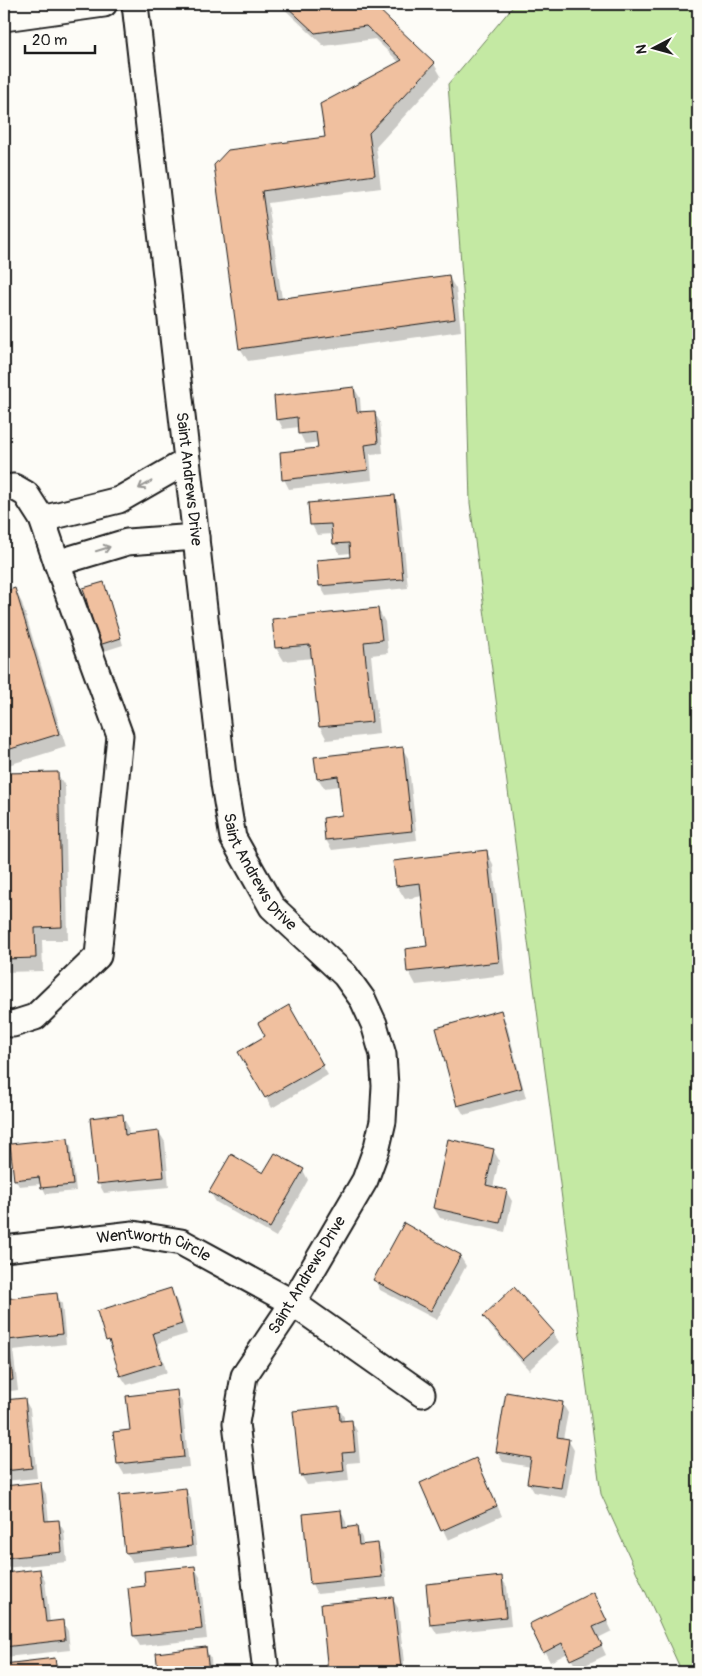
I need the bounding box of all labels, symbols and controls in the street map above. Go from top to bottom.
scale bar [25,22,95,54]
north arrow [630,22,680,72]
text: 20 m [32,31,67,50]
text: N [633,44,651,55]
street label: Saint Andrews Drive [172,411,207,547]
one-way arrow [138,481,153,490]
one-way arrow [95,544,111,554]
street label: Saint Andrews Drive [219,812,301,935]
street label: Saint Andrews Drive [264,1212,350,1338]
street label: Wentworth Circle [95,1224,214,1266]

